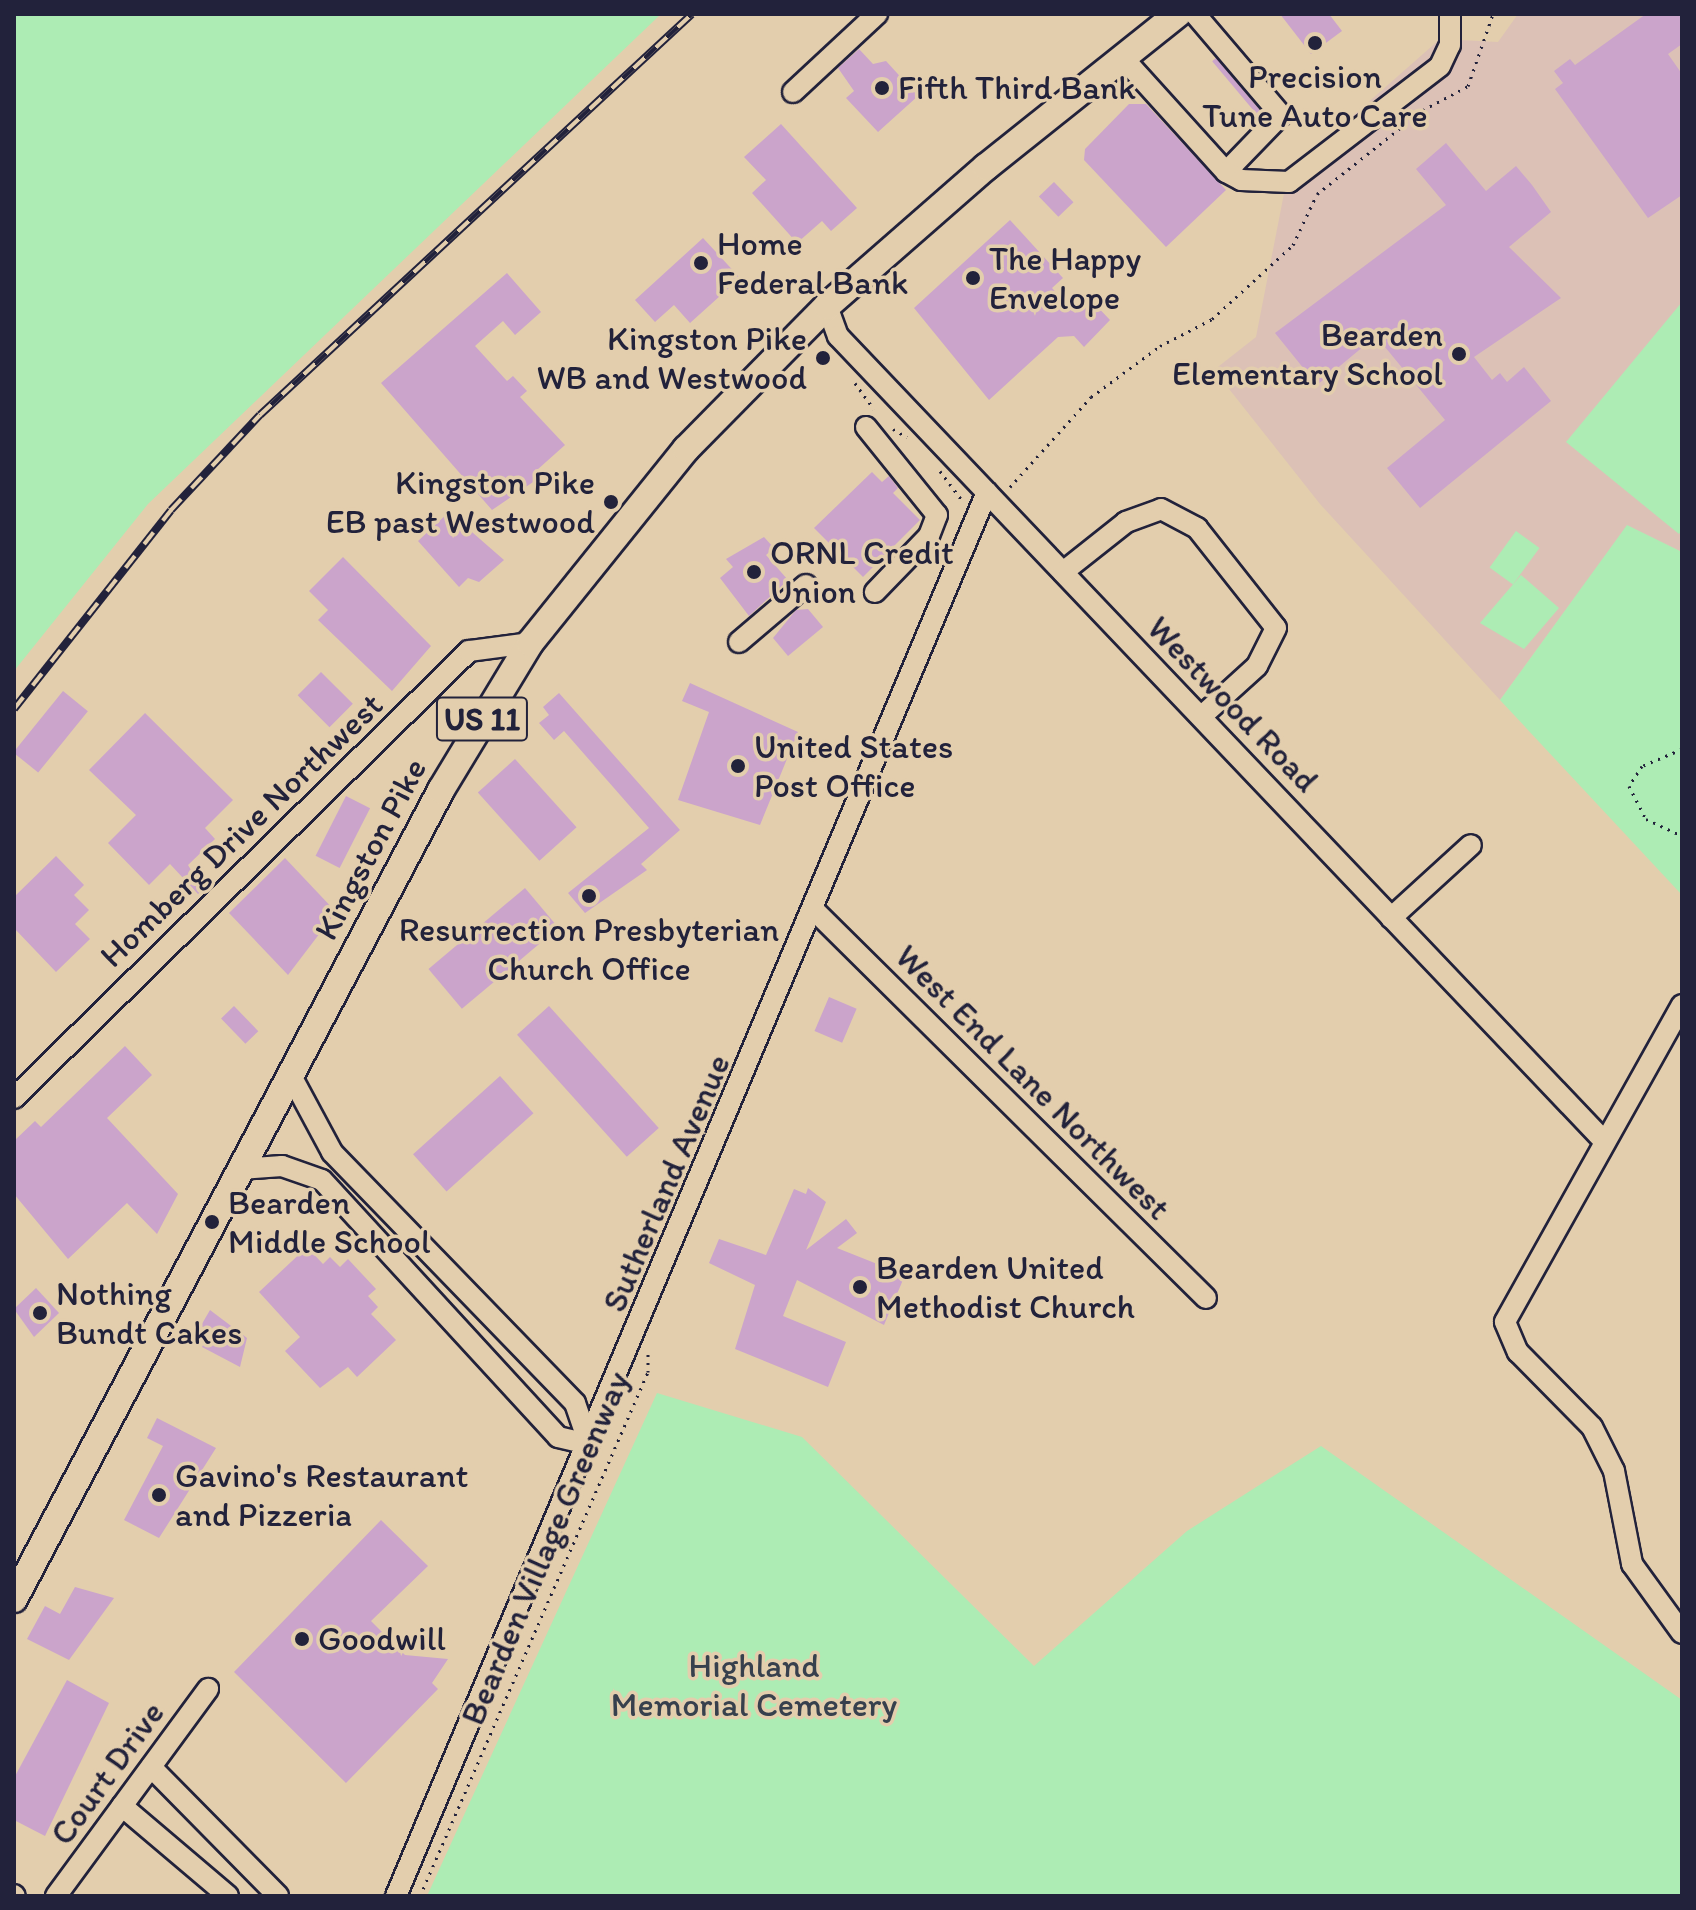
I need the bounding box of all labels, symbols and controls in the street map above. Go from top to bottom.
marker: Precision Tune Auto Care [1306,34,1324,52]
place label: Precision Tune Auto Care [1202,56,1428,136]
place label: Fifth Third Bank [898,68,1136,108]
marker: Fifth Third Bank [873,79,891,97]
place label: Home Federal Bank [717,223,908,302]
place label: The Happy Envelope [989,238,1142,318]
marker: Home Federal Bank [692,254,710,272]
marker: The Happy Envelope [964,269,982,287]
place label: Bearden Elementary School [1172,314,1443,394]
place label: Kingston Pike WB and Westwood [538,318,807,398]
marker: Bearden Elementary School [1450,345,1468,363]
marker: Kingston Pike WB and Westwood [814,349,832,367]
place label: Kingston Pike EB past Westwood [327,462,595,542]
marker: Kingston Pike EB past Westwood [602,493,620,511]
place label: ORNL Credit Union [770,532,954,612]
marker: ORNL Credit Union [745,563,763,581]
street label: Westwood Road [1139,607,1327,801]
street label: Homberg Drive Northwest [91,684,391,976]
road number: US 11 [434,691,530,747]
place label: United States Post Office [754,726,953,806]
street label: Kingston Pike [305,751,435,947]
marker: United States Post Office [729,757,747,775]
marker: Resurrection Presbyterian Church Office [580,887,598,905]
place label: Resurrection Presbyterian Church Office [399,909,779,988]
street label: West End Lane Northwest [887,936,1179,1228]
street label: Sutherland Avenue [593,1048,739,1318]
place label: Bearden Middle School [228,1182,431,1262]
marker: Bearden Middle School [203,1213,221,1231]
place label: Bearden United Methodist Church [876,1247,1135,1326]
place label: Nothing Bundt Cakes [56,1273,243,1352]
marker: Bearden United Methodist Church [851,1278,869,1296]
marker: Nothing Bundt Cakes [31,1304,49,1322]
street label: Bearden Village Greenway [452,1365,638,1731]
place label: Gavino's Restaurant and Pizzeria [175,1455,468,1534]
marker: Gavino's Restaurant and Pizzeria [150,1486,168,1504]
place label: Goodwill [318,1619,446,1659]
marker: Goodwill [293,1630,311,1648]
park label: Highland Memorial Cemetery [611,1645,897,1724]
street label: Court Drive [41,1693,173,1853]

